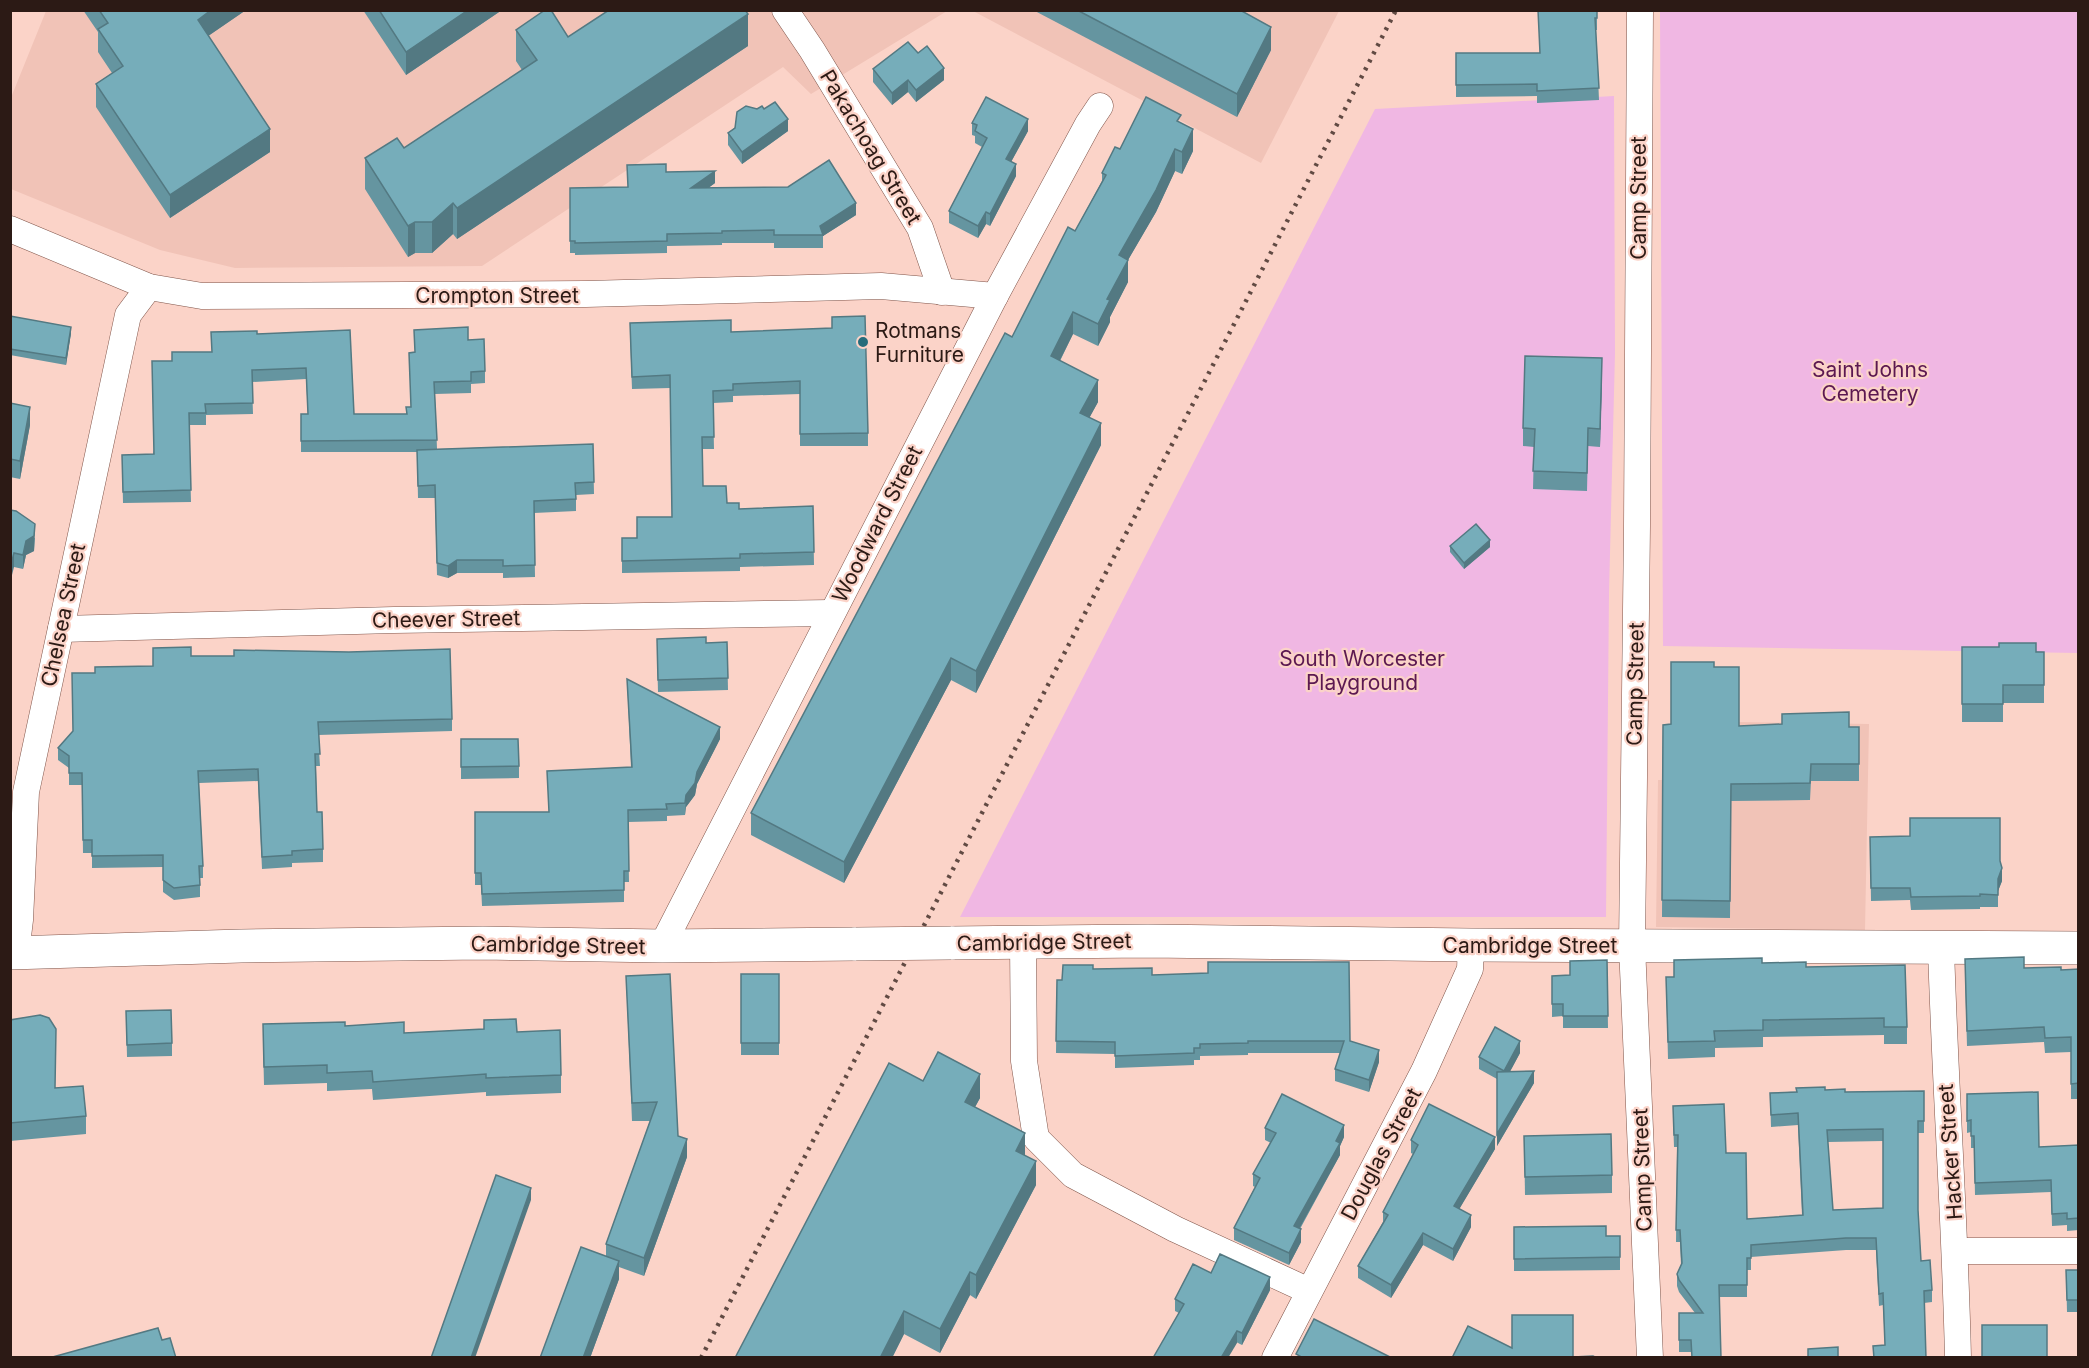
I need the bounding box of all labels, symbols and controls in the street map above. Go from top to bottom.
street label: Pakachoag Street [815,65,927,229]
street label: Camp Street [1626,136,1651,260]
street label: Crompton Street [415,283,579,308]
place label: Rotmans Furniture [875,318,964,367]
marker: Rotmans Furniture [856,335,870,349]
park label: Saint Johns Cemetery [1812,357,1928,406]
street label: Woodward Street [827,441,927,606]
street label: Chelsea Street [36,541,90,689]
street label: Cheever Street [372,605,521,633]
street label: Camp Street [1621,622,1649,746]
park label: South Worcester Playground [1279,646,1445,695]
street label: Cambridge Street [956,928,1132,956]
street label: Cambridge Street [470,931,646,959]
street label: Cambridge Street [1443,933,1618,958]
street label: Douglas Street [1336,1083,1426,1224]
street label: Hacker Street [1933,1083,1967,1221]
street label: Camp Street [1627,1108,1657,1232]

